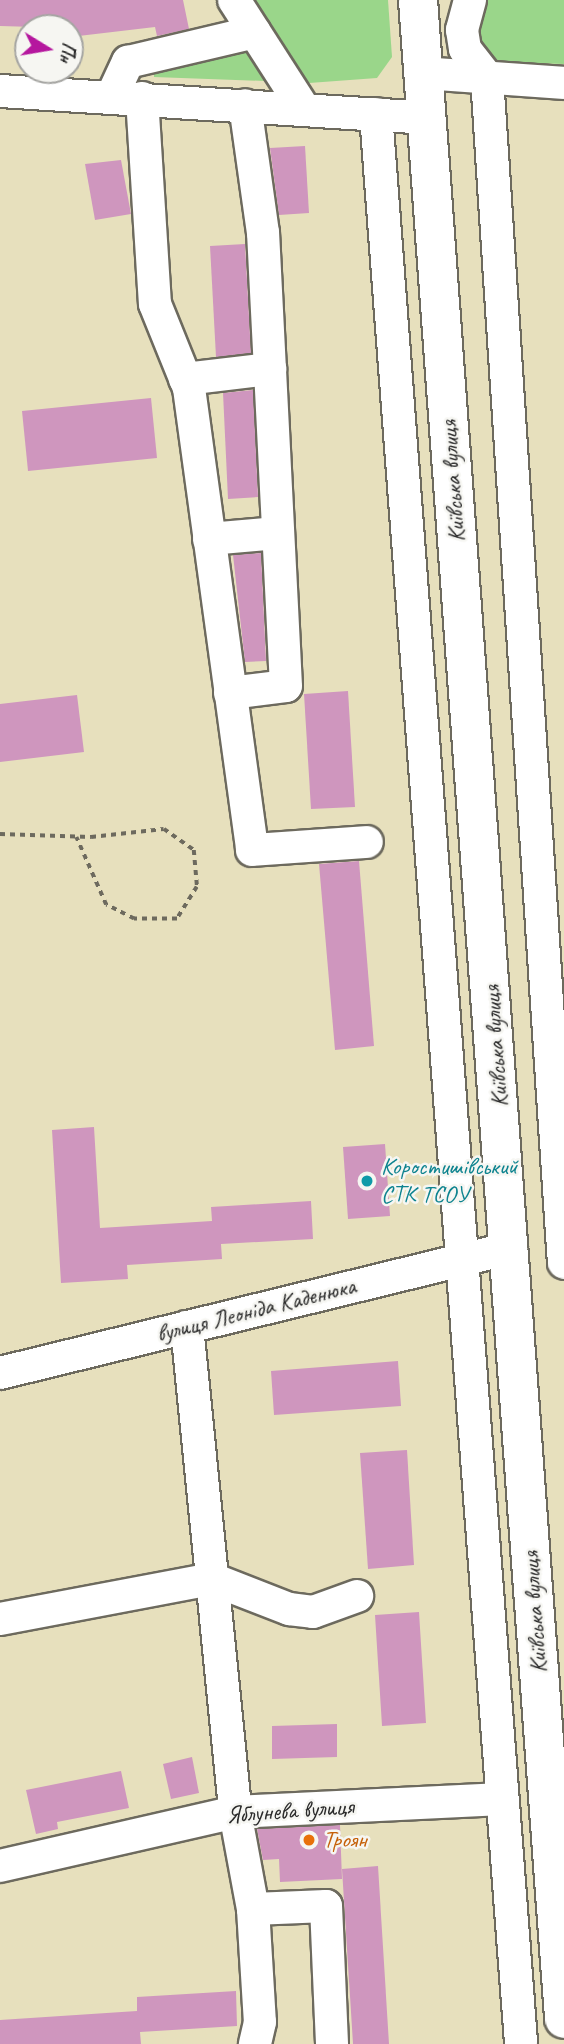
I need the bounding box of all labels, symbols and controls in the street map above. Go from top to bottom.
north arrow [14,14,84,84]
text: Пн [54,41,81,65]
street label: Київська вулиця [434,419,472,543]
street label: Київська вулиця [477,984,515,1108]
place label: Коростишівський СТК ТСОУ [381,1153,518,1209]
marker: Коростишівський СТК ТСОУ [359,1173,375,1189]
street label: вулиця Леоніда Каденюка [153,1271,359,1349]
street label: Київська вулиця [516,1550,554,1674]
street label: Яблунева вулиця [225,1792,355,1830]
place label: Троян [323,1826,367,1854]
marker: Троян [301,1832,317,1848]

